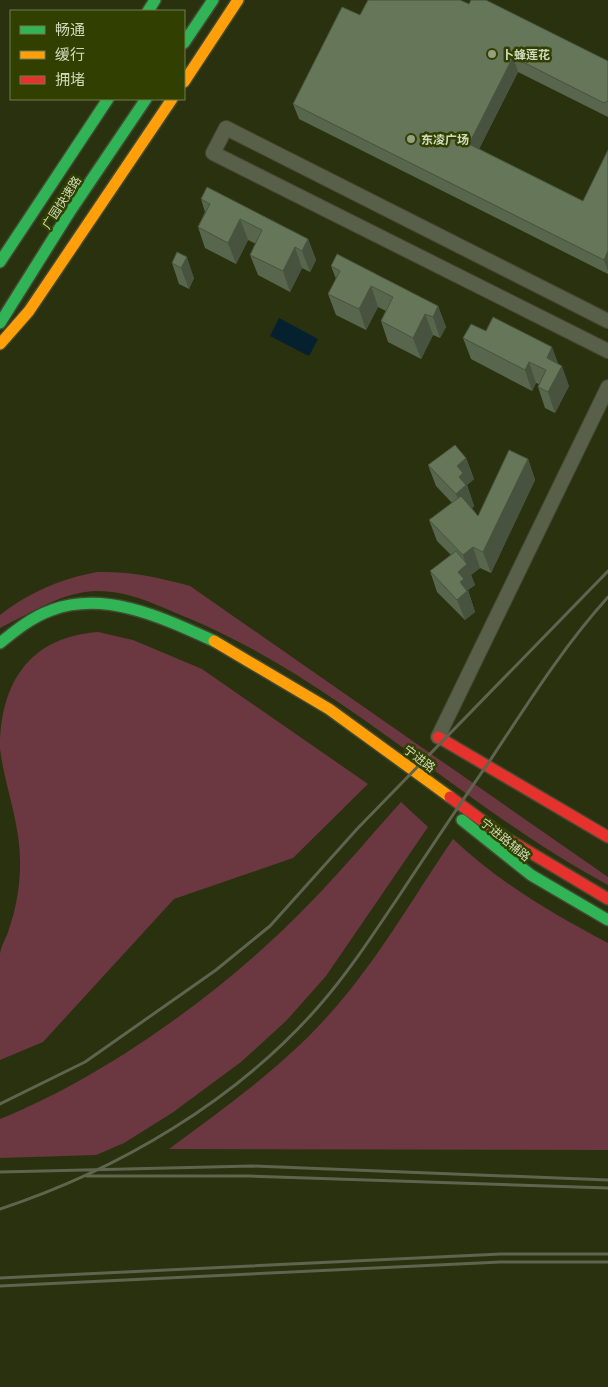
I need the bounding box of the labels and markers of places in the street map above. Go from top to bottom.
place label: 卜蜂莲花 [502,47,550,61]
marker: 卜蜂莲花 [486,48,498,60]
place label: 东凌广场 [421,132,469,146]
marker: 东凌广场 [405,133,417,145]

